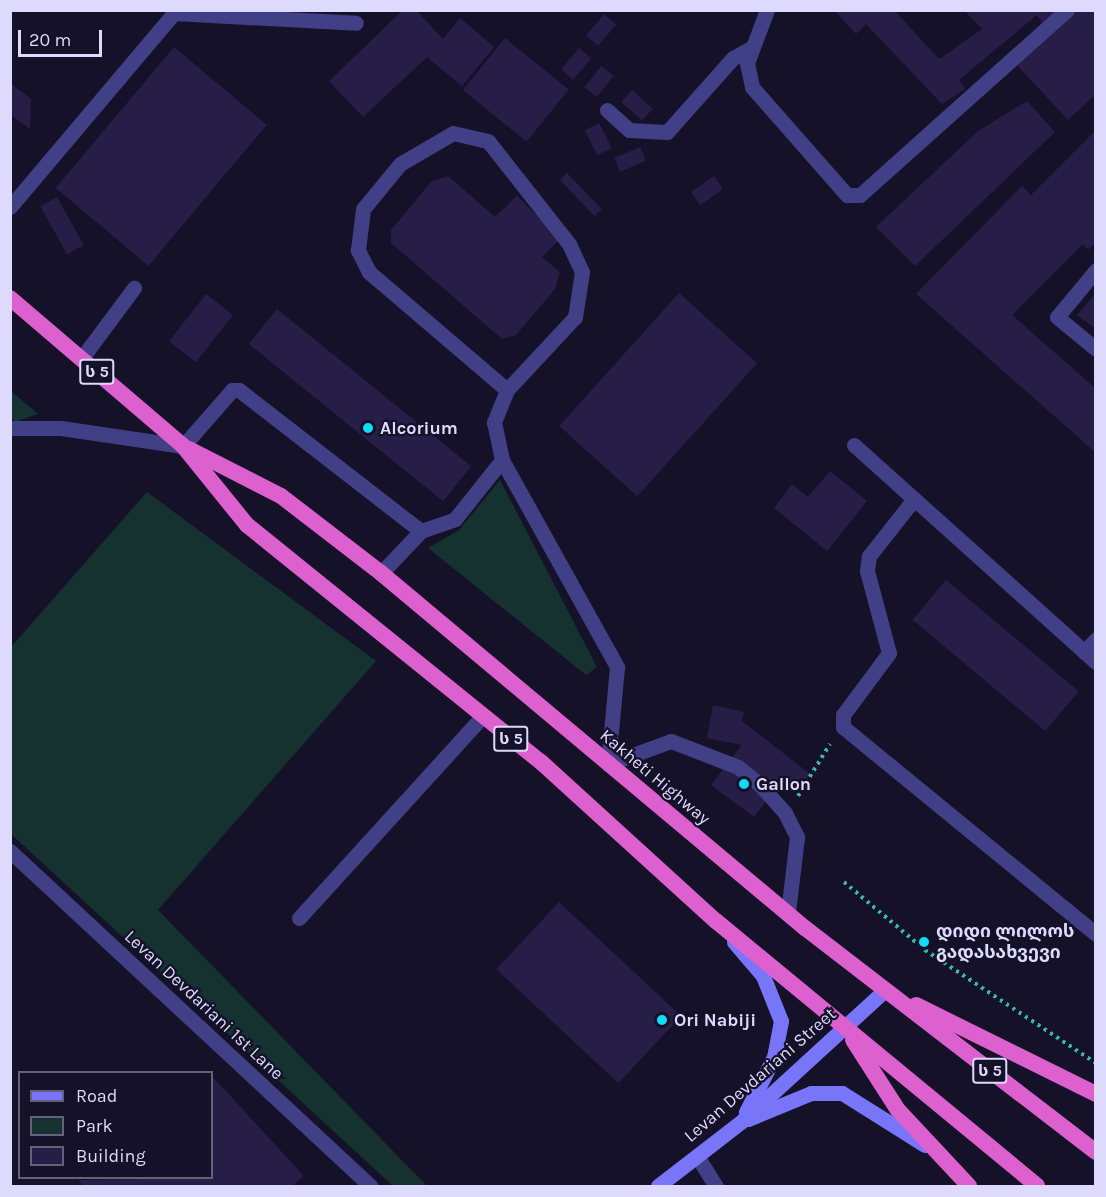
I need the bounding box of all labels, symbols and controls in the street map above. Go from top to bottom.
scale bar [21,18,105,56]
text: 20 m [29,29,71,51]
road number: ს 5 [79,359,115,385]
place label: Alcorium [380,417,458,439]
marker: Alcorium [361,421,375,435]
street label: Kakheti Highway [595,725,715,829]
road number: ს 5 [493,726,529,752]
place label: Gallon [756,773,811,795]
marker: Gallon [737,777,751,791]
place label: დიდი ლილოს გადასახვევი [936,921,1074,964]
street label: Levan Devdariani 1st Lane [120,926,288,1084]
marker: დიდი ლილოს გადასახვევი [917,935,931,949]
street label: Levan Devdariani Street [680,1003,840,1147]
place label: Ori Nabiji [674,1009,756,1031]
marker: Ori Nabiji [655,1013,669,1027]
road number: ს 5 [972,1058,1008,1084]
legend [18,1071,213,1179]
text: Road [76,1085,117,1107]
text: Park [76,1115,113,1137]
text: Building [76,1145,146,1167]

